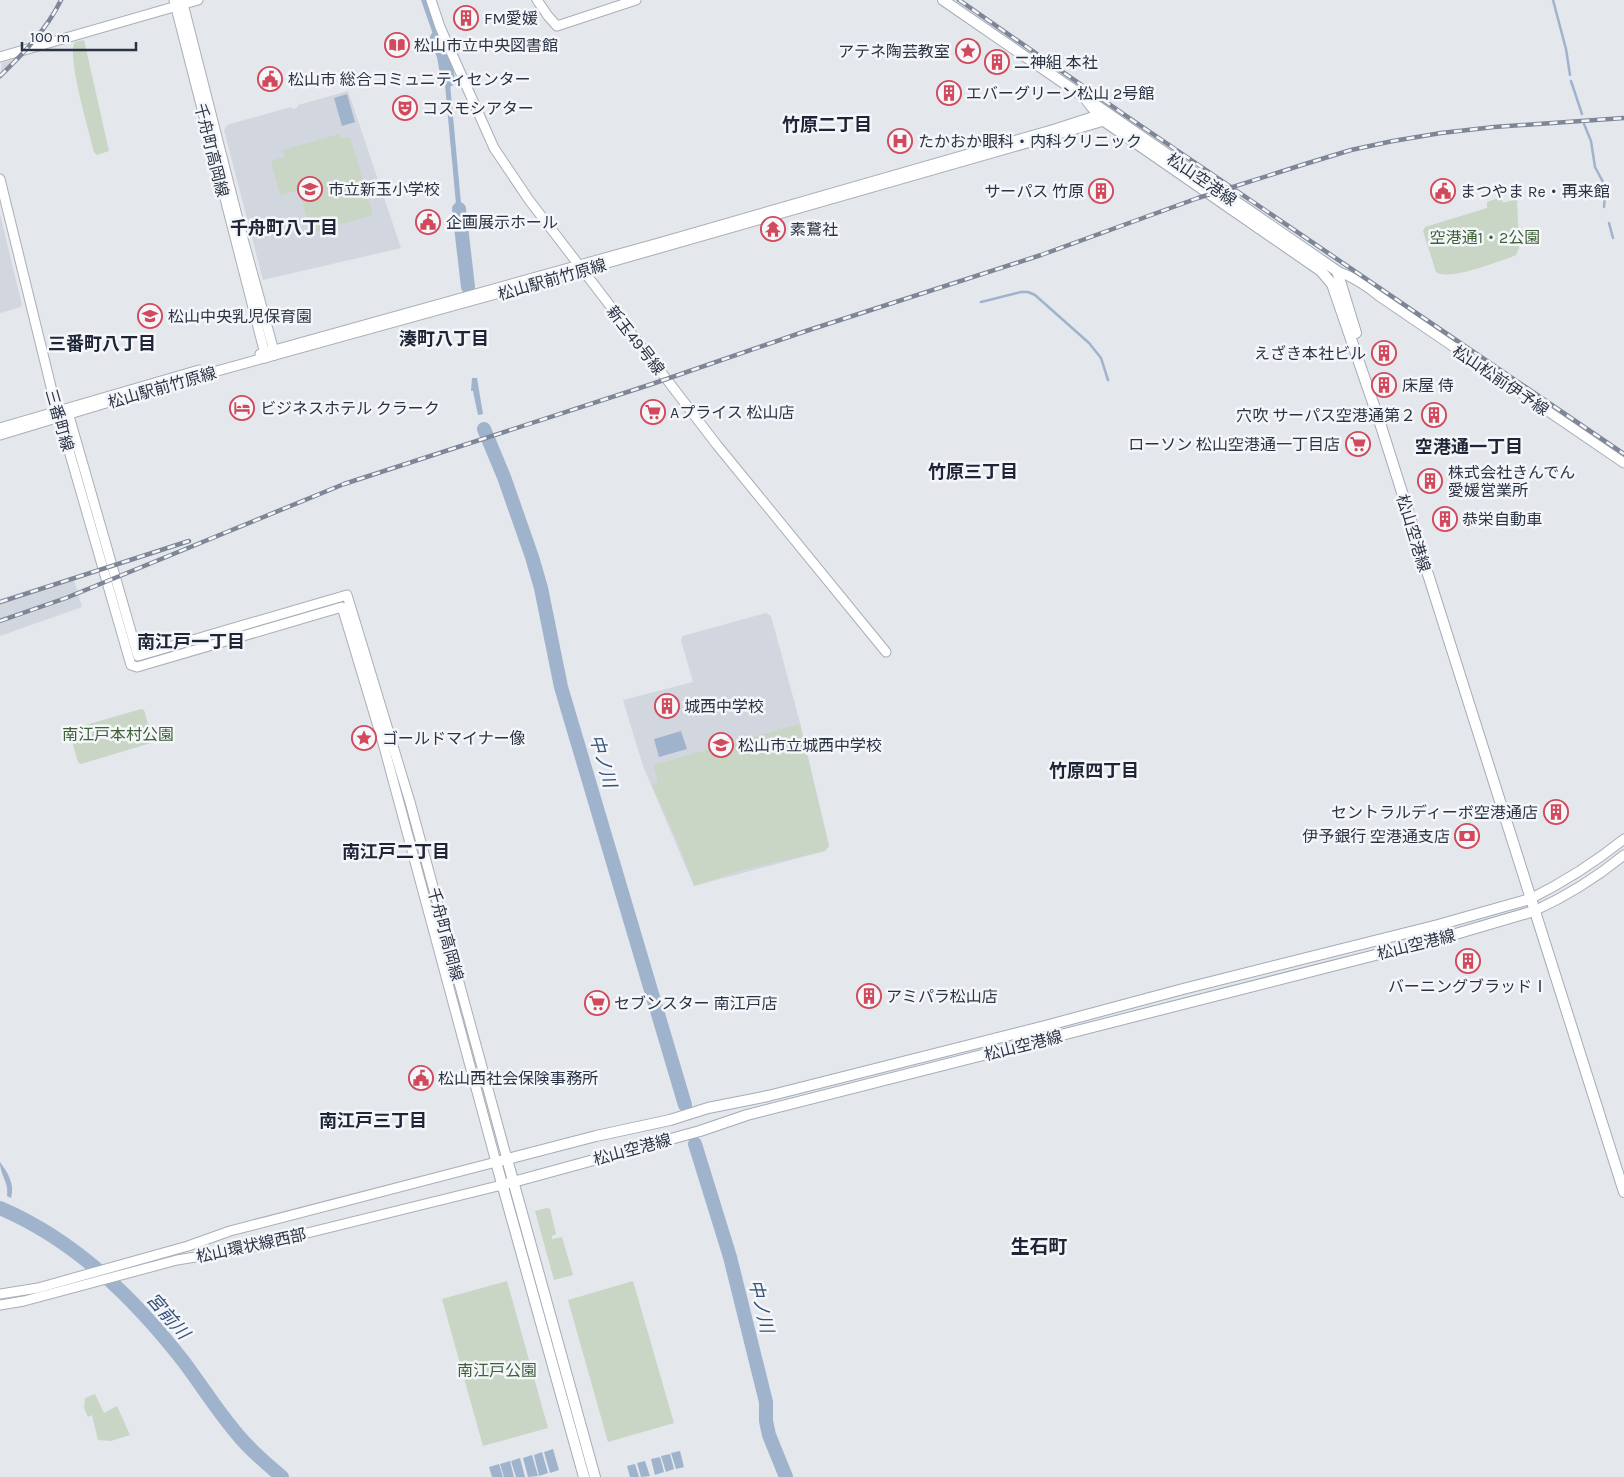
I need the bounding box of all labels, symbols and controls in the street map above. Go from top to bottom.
building icon: FM愛媛 [453,5,479,31]
place label: FM愛媛 [484,9,538,28]
scale bar [22,20,136,52]
text: 100 m [30,28,70,46]
library icon: 松山市立中央図書館 [384,32,410,58]
place label: 松山市立中央図書館 [414,36,558,55]
place icon: アテネ陶芸教室 [955,38,981,64]
place label: アテネ陶芸教室 [838,42,950,61]
building icon: 二神組 本社 [984,49,1010,75]
place label: 二神組 本社 [1014,53,1098,72]
public building icon: 松山市 総合コミュニティセンター [257,66,283,92]
place label: 松山市 総合コミュニティセンター [288,70,531,89]
building icon: エバーグリーン松山 2号館 [936,80,962,106]
place label: エバーグリーン松山 2号館 [966,84,1154,103]
theatre icon: コスモシアター [392,95,418,121]
place label: コスモシアター [422,99,534,118]
street label: 千舟町高岡線 [191,101,232,199]
district label: 竹原二丁目 [782,114,872,136]
hospital icon: たかおか眼科・内科クリニック [887,128,913,154]
place label: たかおか眼科・内科クリニック [918,132,1142,151]
street label: 松山空港線 [1163,149,1240,210]
school or university icon: 市立新玉小学校 [297,176,323,202]
building icon: サーパス 竹原 [1088,178,1114,204]
public building icon: まつやま Re・再来館 [1430,178,1456,204]
place label: 市立新玉小学校 [328,180,440,199]
place label: サーパス 竹原 [984,182,1084,201]
place label: まつやま Re・再来館 [1460,182,1610,201]
public building icon: 企画展示ホール [415,209,441,235]
place label: 企画展示ホール [446,213,558,232]
temple icon: 素鵞社 [760,216,786,242]
district label: 千舟町八丁目 [230,217,338,239]
place label: 素鵞社 [790,220,838,239]
park label: 空港通1・2公園 [1430,228,1540,247]
street label: 松山駅前竹原線 [496,255,609,304]
street label: 新玉49号線 [603,302,668,379]
school or university icon: 松山中央乳児保育園 [137,303,163,329]
place label: 松山中央乳児保育園 [168,307,312,326]
district label: 湊町八丁目 [399,328,489,350]
district label: 三番町八丁目 [48,333,156,355]
building icon: えざき本社ビル [1371,340,1397,366]
street label: 松山松前伊予線 [1449,341,1552,420]
place label: えざき本社ビル [1254,344,1366,363]
street label: 松山駅前竹原線 [106,363,219,412]
building icon: 床屋 侍 [1371,372,1397,398]
place label: 床屋 侍 [1402,376,1454,395]
street label: 三番町線 [42,387,77,454]
hotel icon: ビジネスホテル クラーク [229,395,255,421]
place label: ビジネスホテル クラーク [260,399,440,418]
supermarket icon: Aプライス 松山店 [640,399,666,425]
building icon: 穴吹 サーパス空港通第２ [1421,402,1447,428]
place label: Aプライス 松山店 [670,403,795,422]
place label: 穴吹 サーパス空港通第２ [1236,406,1416,425]
supermarket icon: ローソン 松山空港通一丁目店 [1345,431,1371,457]
place label: ローソン 松山空港通一丁目店 [1128,435,1340,454]
district label: 空港通一丁目 [1415,436,1523,458]
district label: 竹原三丁目 [928,461,1018,483]
place label: 株式会社きんでん 愛媛営業所 [1448,463,1575,500]
building icon: 株式会社きんでん 愛媛営業所 [1417,468,1443,494]
street label: 松山空港線 [1393,492,1434,574]
building icon: 恭栄自動車 [1432,506,1458,532]
place label: 恭栄自動車 [1462,510,1542,529]
district label: 南江戸一丁目 [137,631,245,653]
building icon: 城西中学校 [654,693,680,719]
place label: 城西中学校 [684,697,764,716]
park label: 南江戸本村公園 [62,725,174,744]
place icon: ゴールドマイナー像 [351,725,377,751]
place label: ゴールドマイナー像 [382,729,526,748]
water label: 中ノ川 [585,732,622,792]
school or university icon: 松山市立城西中学校 [708,732,734,758]
place label: 松山市立城西中学校 [738,736,882,755]
district label: 竹原四丁目 [1049,760,1139,782]
building icon: セントラルディーボ空港通店 [1543,799,1569,825]
place label: セントラルディーボ空港通店 [1331,803,1538,822]
bank icon: 伊予銀行 空港通支店 [1454,823,1480,849]
place label: 伊予銀行 空港通支店 [1302,827,1450,846]
district label: 南江戸二丁目 [342,841,450,863]
street label: 千舟町高岡線 [424,885,467,983]
street label: 松山空港線 [1375,926,1457,963]
building icon: バーニングブラッドⅠ [1455,948,1481,974]
place label: バーニングブラッドⅠ [1388,977,1548,996]
building icon: アミパラ松山店 [856,983,882,1009]
place label: アミパラ松山店 [886,987,998,1006]
supermarket icon: セブンスター 南江戸店 [584,990,610,1016]
place label: セブンスター 南江戸店 [614,994,777,1013]
street label: 松山空港線 [982,1027,1064,1064]
public building icon: 松山西社会保険事務所 [408,1065,434,1091]
place label: 松山西社会保険事務所 [438,1069,598,1088]
district label: 南江戸三丁目 [319,1110,427,1132]
street label: 松山空港線 [591,1130,673,1169]
street label: 松山環状線西部 [194,1225,308,1266]
district label: 生石町 [1010,1236,1068,1258]
water label: 中ノ川 [744,1277,779,1337]
water label: 宮前川 [142,1288,195,1345]
park label: 南江戸公園 [457,1361,537,1380]

